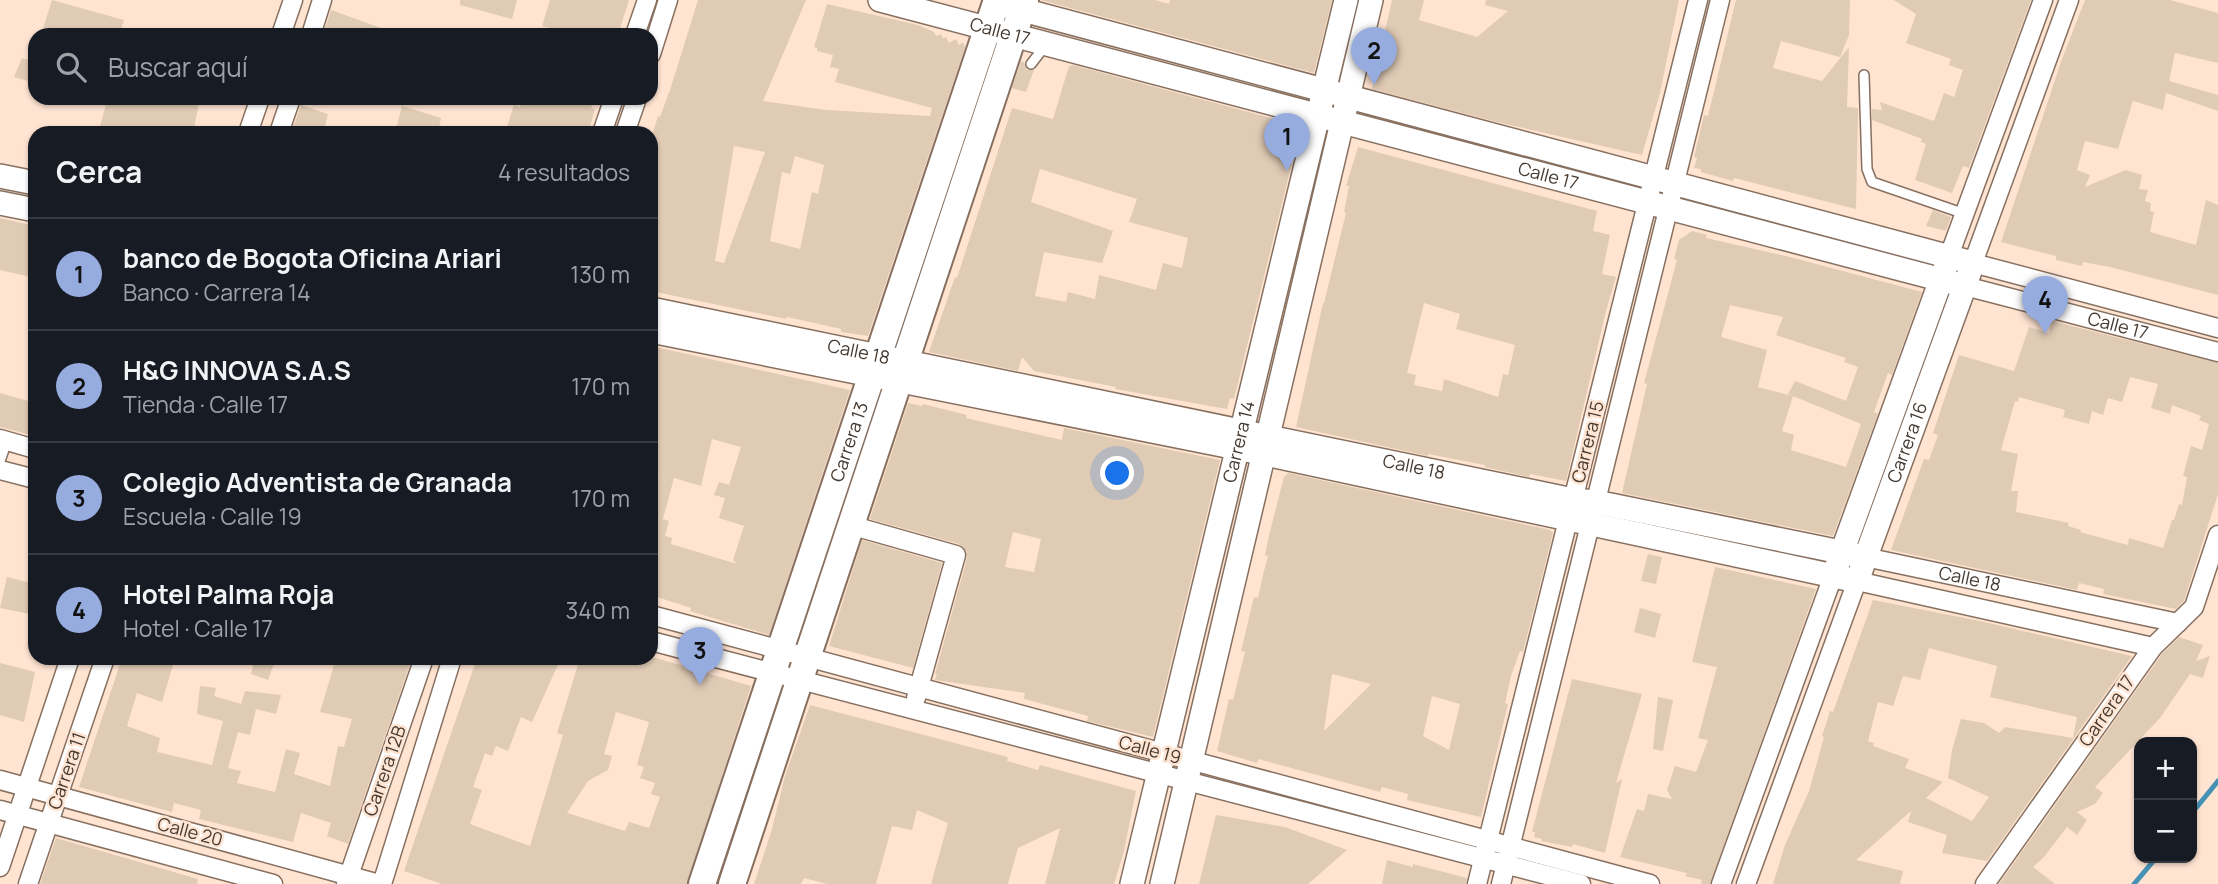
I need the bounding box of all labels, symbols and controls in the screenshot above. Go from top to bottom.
street label: Calle 17 [967,11,1033,50]
pin: 2 [1351,27,1397,85]
search box [28,28,658,105]
icon: search [52,48,90,86]
text: Buscar aquí [108,49,248,85]
pin: 1 [1264,113,1310,171]
text: Cerca [56,151,142,192]
text: 4 resultados [498,156,630,188]
street label: Calle 17 [1516,156,1581,195]
text: banco de Bogota Oficina Ariari [123,240,502,276]
text: 1 [74,258,84,290]
text: 130 m [570,258,630,290]
text: Banco · Carrera 14 [123,276,311,308]
pin: 4 [2022,276,2068,334]
street label: Calle 17 [2085,306,2151,344]
street label: Calle 18 [826,333,892,369]
text: H&G INNOVA S.A.S [123,352,351,388]
text: 2 [72,370,86,402]
text: 170 m [571,370,630,402]
text: Tienda · Calle 17 [123,388,288,420]
street label: Carrera 13 [824,398,873,485]
street label: Carrera 14 [1217,398,1260,485]
street label: Carrera 15 [1565,398,1609,485]
street label: Carrera 16 [1881,399,1932,486]
street label: Calle 18 [1381,448,1447,484]
your location [1100,456,1134,490]
text: Colegio Adventista de Granada [123,464,512,500]
text: 3 [72,482,86,514]
text: 170 m [571,482,630,514]
text: Escuela · Calle 19 [123,500,302,532]
street label: Calle 18 [1937,560,2003,596]
text: Hotel Palma Roja [123,576,334,612]
text: 4 [72,594,86,626]
text: 340 m [566,594,630,626]
text: Hotel · Calle 17 [123,612,273,644]
pin: 3 [677,627,723,685]
street label: Carrera 17 [2073,670,2140,751]
street label: Carrera 12B [357,722,411,819]
street label: Carrera 11 [42,729,90,812]
street label: Calle 19 [1116,729,1184,769]
map controls [2134,737,2197,863]
button: + [2134,737,2197,800]
button: − [2134,800,2197,863]
street label: Calle 20 [155,811,226,851]

